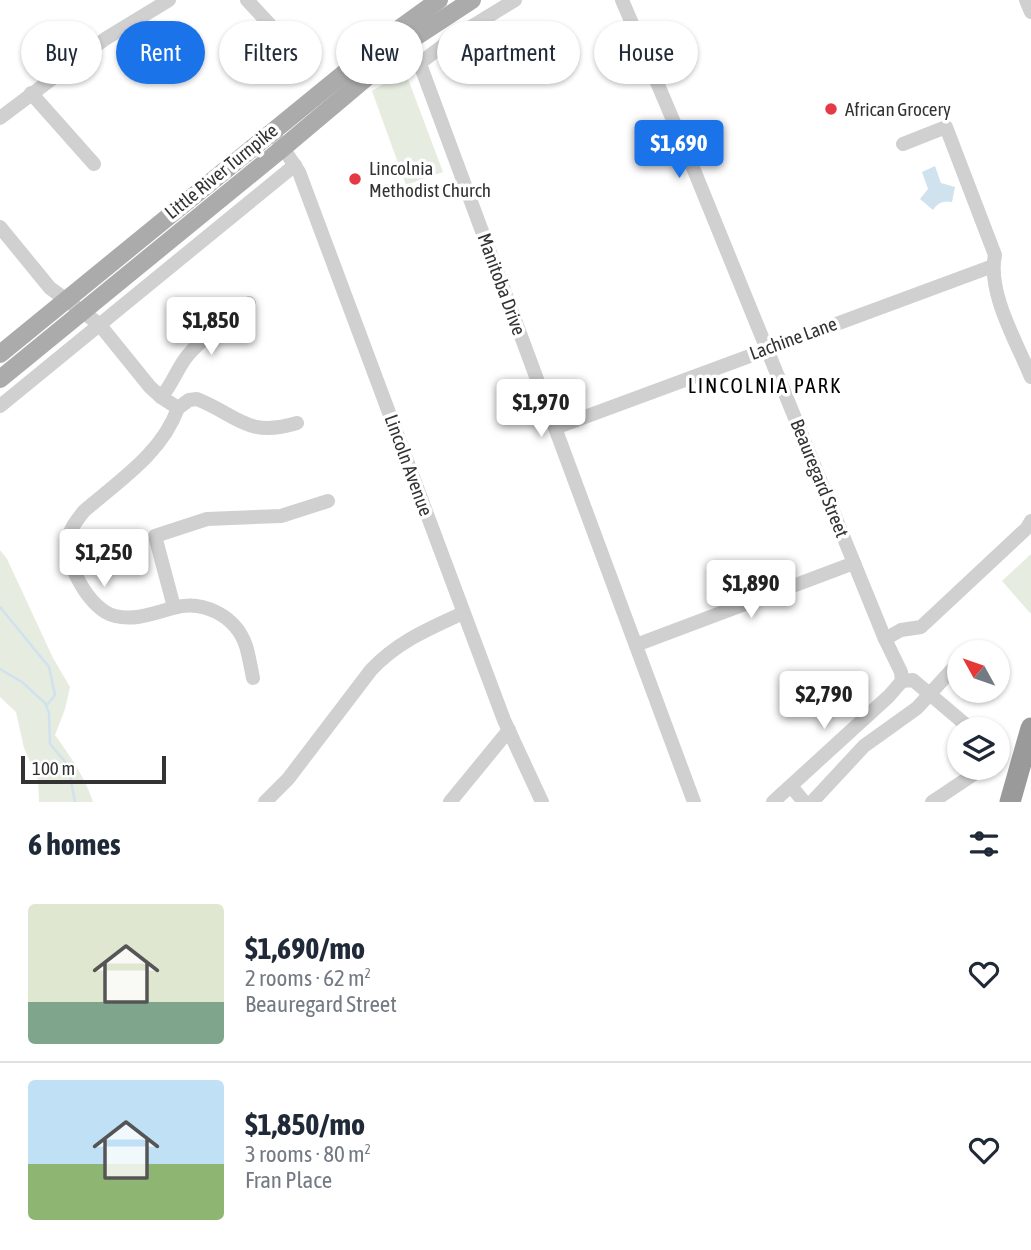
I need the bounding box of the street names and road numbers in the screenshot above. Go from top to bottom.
street label: Little River Turnpike [160,119,282,223]
street label: Manitoba Drive [473,230,531,338]
street label: Lachine Lane [746,312,840,364]
street label: Lincoln Avenue [380,411,438,519]
street label: Beauregard Street [786,416,854,540]

